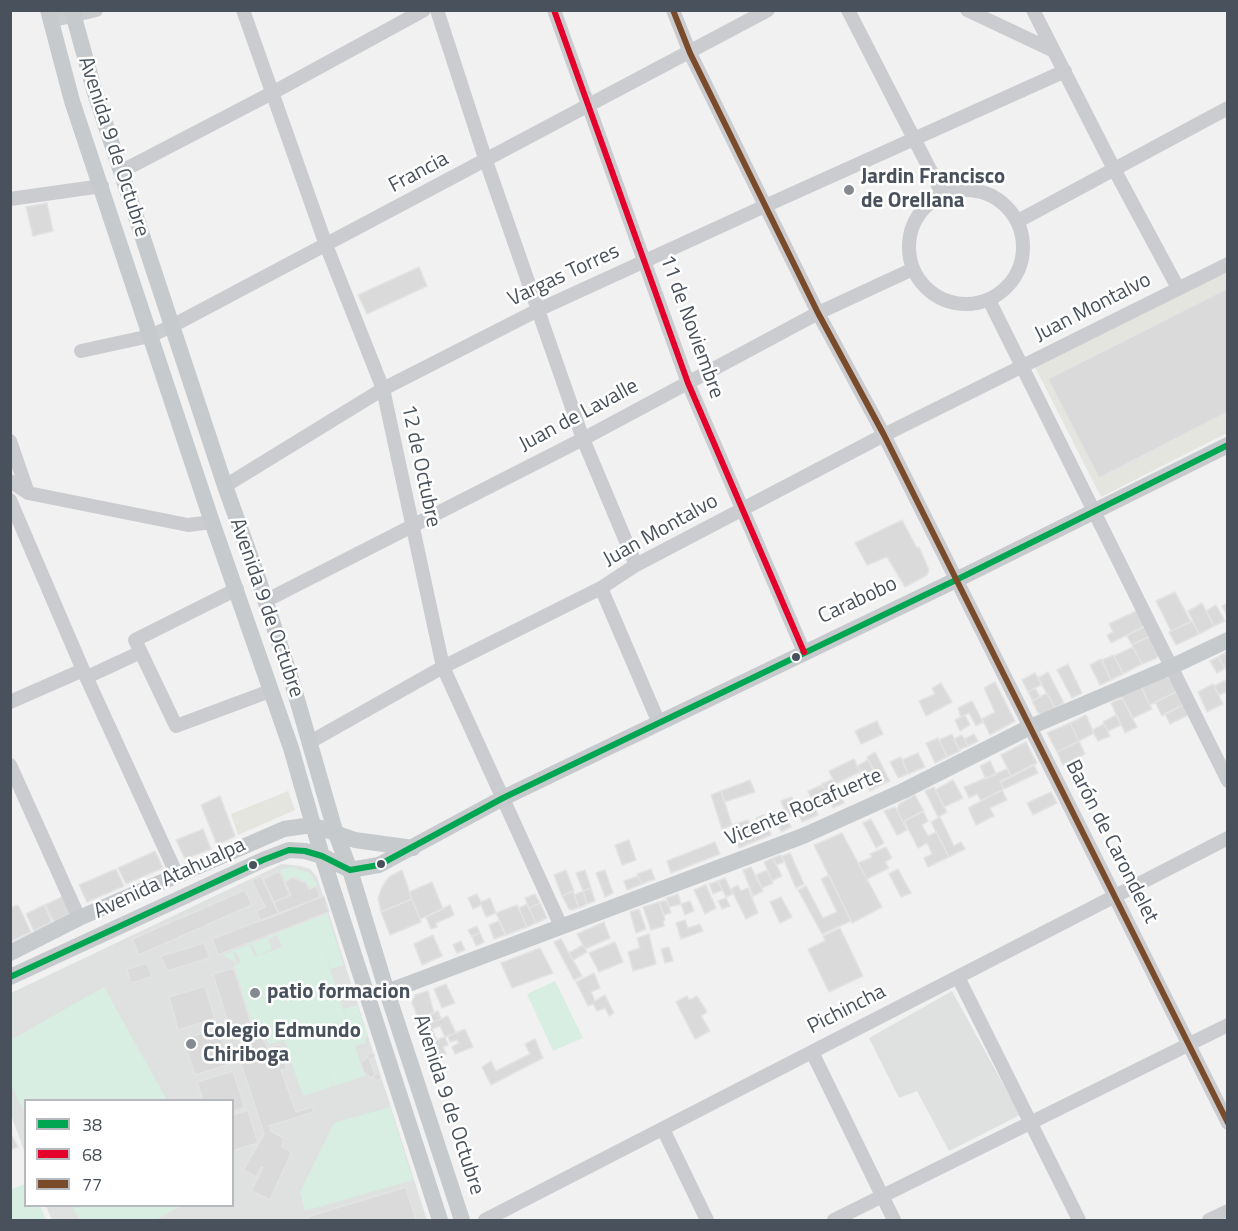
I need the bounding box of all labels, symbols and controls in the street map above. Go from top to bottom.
street label: Avenida 9 de Octubre [72,54,154,240]
street label: Francia [385,147,453,199]
place label: Jardin Francisco de Orellana [861,165,1005,215]
marker: Jardin Francisco de Orellana [842,183,856,197]
street label: Vargas Torres [504,239,624,313]
street label: 11 de Noviembre [653,252,729,402]
street label: Juan Montalvo [1031,268,1155,348]
street label: Juan de Lavalle [515,374,643,458]
street label: 12 de Octubre [395,402,445,530]
street label: Juan Montalvo [599,489,723,573]
street label: Avenida 9 de Octubre [224,515,308,701]
street label: Carabobo [815,572,901,630]
unlabelled marker [790,651,802,663]
street label: Barón de Carondelet [1059,756,1163,928]
street label: Vicente Rocafuerte [722,764,886,852]
street label: Avenida Atahualpa [90,833,250,925]
unlabelled marker [375,858,387,870]
unlabelled marker [247,859,259,871]
place label: patio formacion [267,980,410,1006]
street label: Pichincha [804,980,890,1040]
marker: patio formacion [248,986,262,1000]
street label: Avenida 9 de Octubre [407,1012,489,1198]
place label: Colegio Edmundo Chiriboga [203,1019,361,1069]
marker: Colegio Edmundo Chiriboga [184,1037,198,1051]
legend [24,1099,234,1207]
text: 38 [82,1111,102,1138]
text: 68 [82,1141,102,1168]
text: 77 [82,1171,102,1198]

